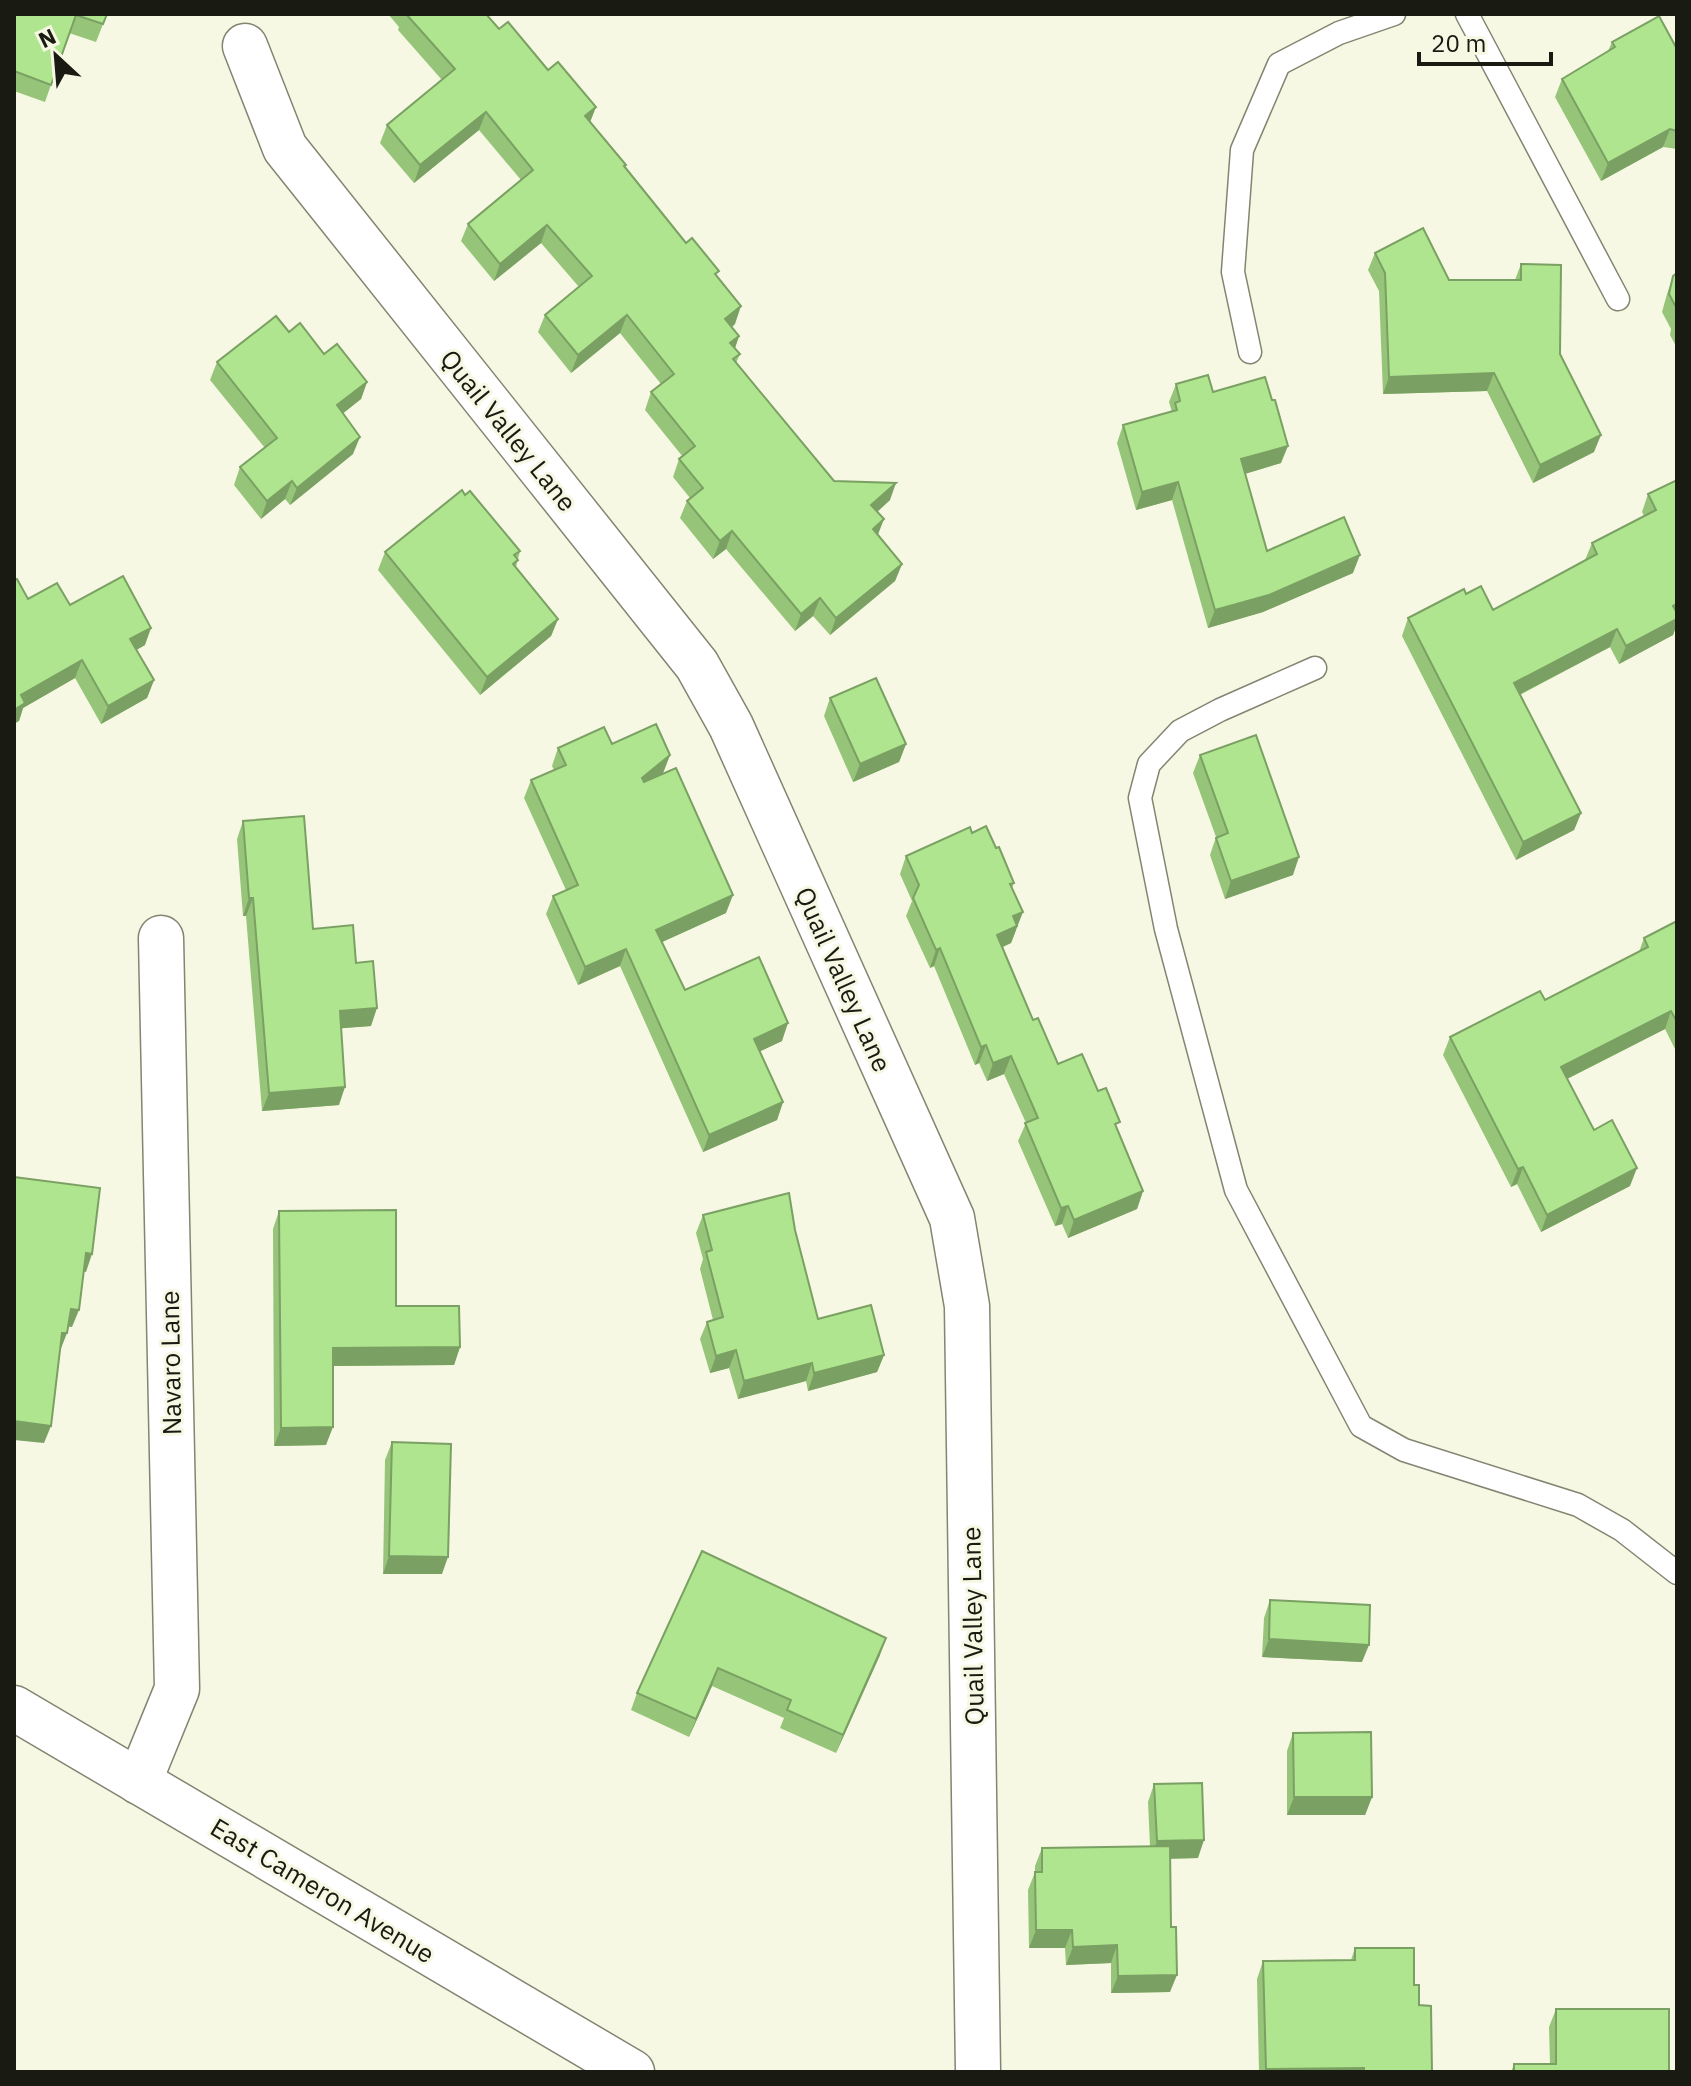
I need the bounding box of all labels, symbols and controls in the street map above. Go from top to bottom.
north arrow [16,16,96,96]
scale bar [1419,16,1551,66]
text: N [33,21,61,54]
text: 20 m [1431,27,1486,59]
street label: Quail Valley Lane [433,342,585,518]
street label: Quail Valley Lane [788,881,900,1077]
street label: Navaro Lane [152,1290,188,1436]
street label: Quail Valley Lane [953,1526,991,1726]
street label: East Cameron Avenue [205,1810,441,1970]

